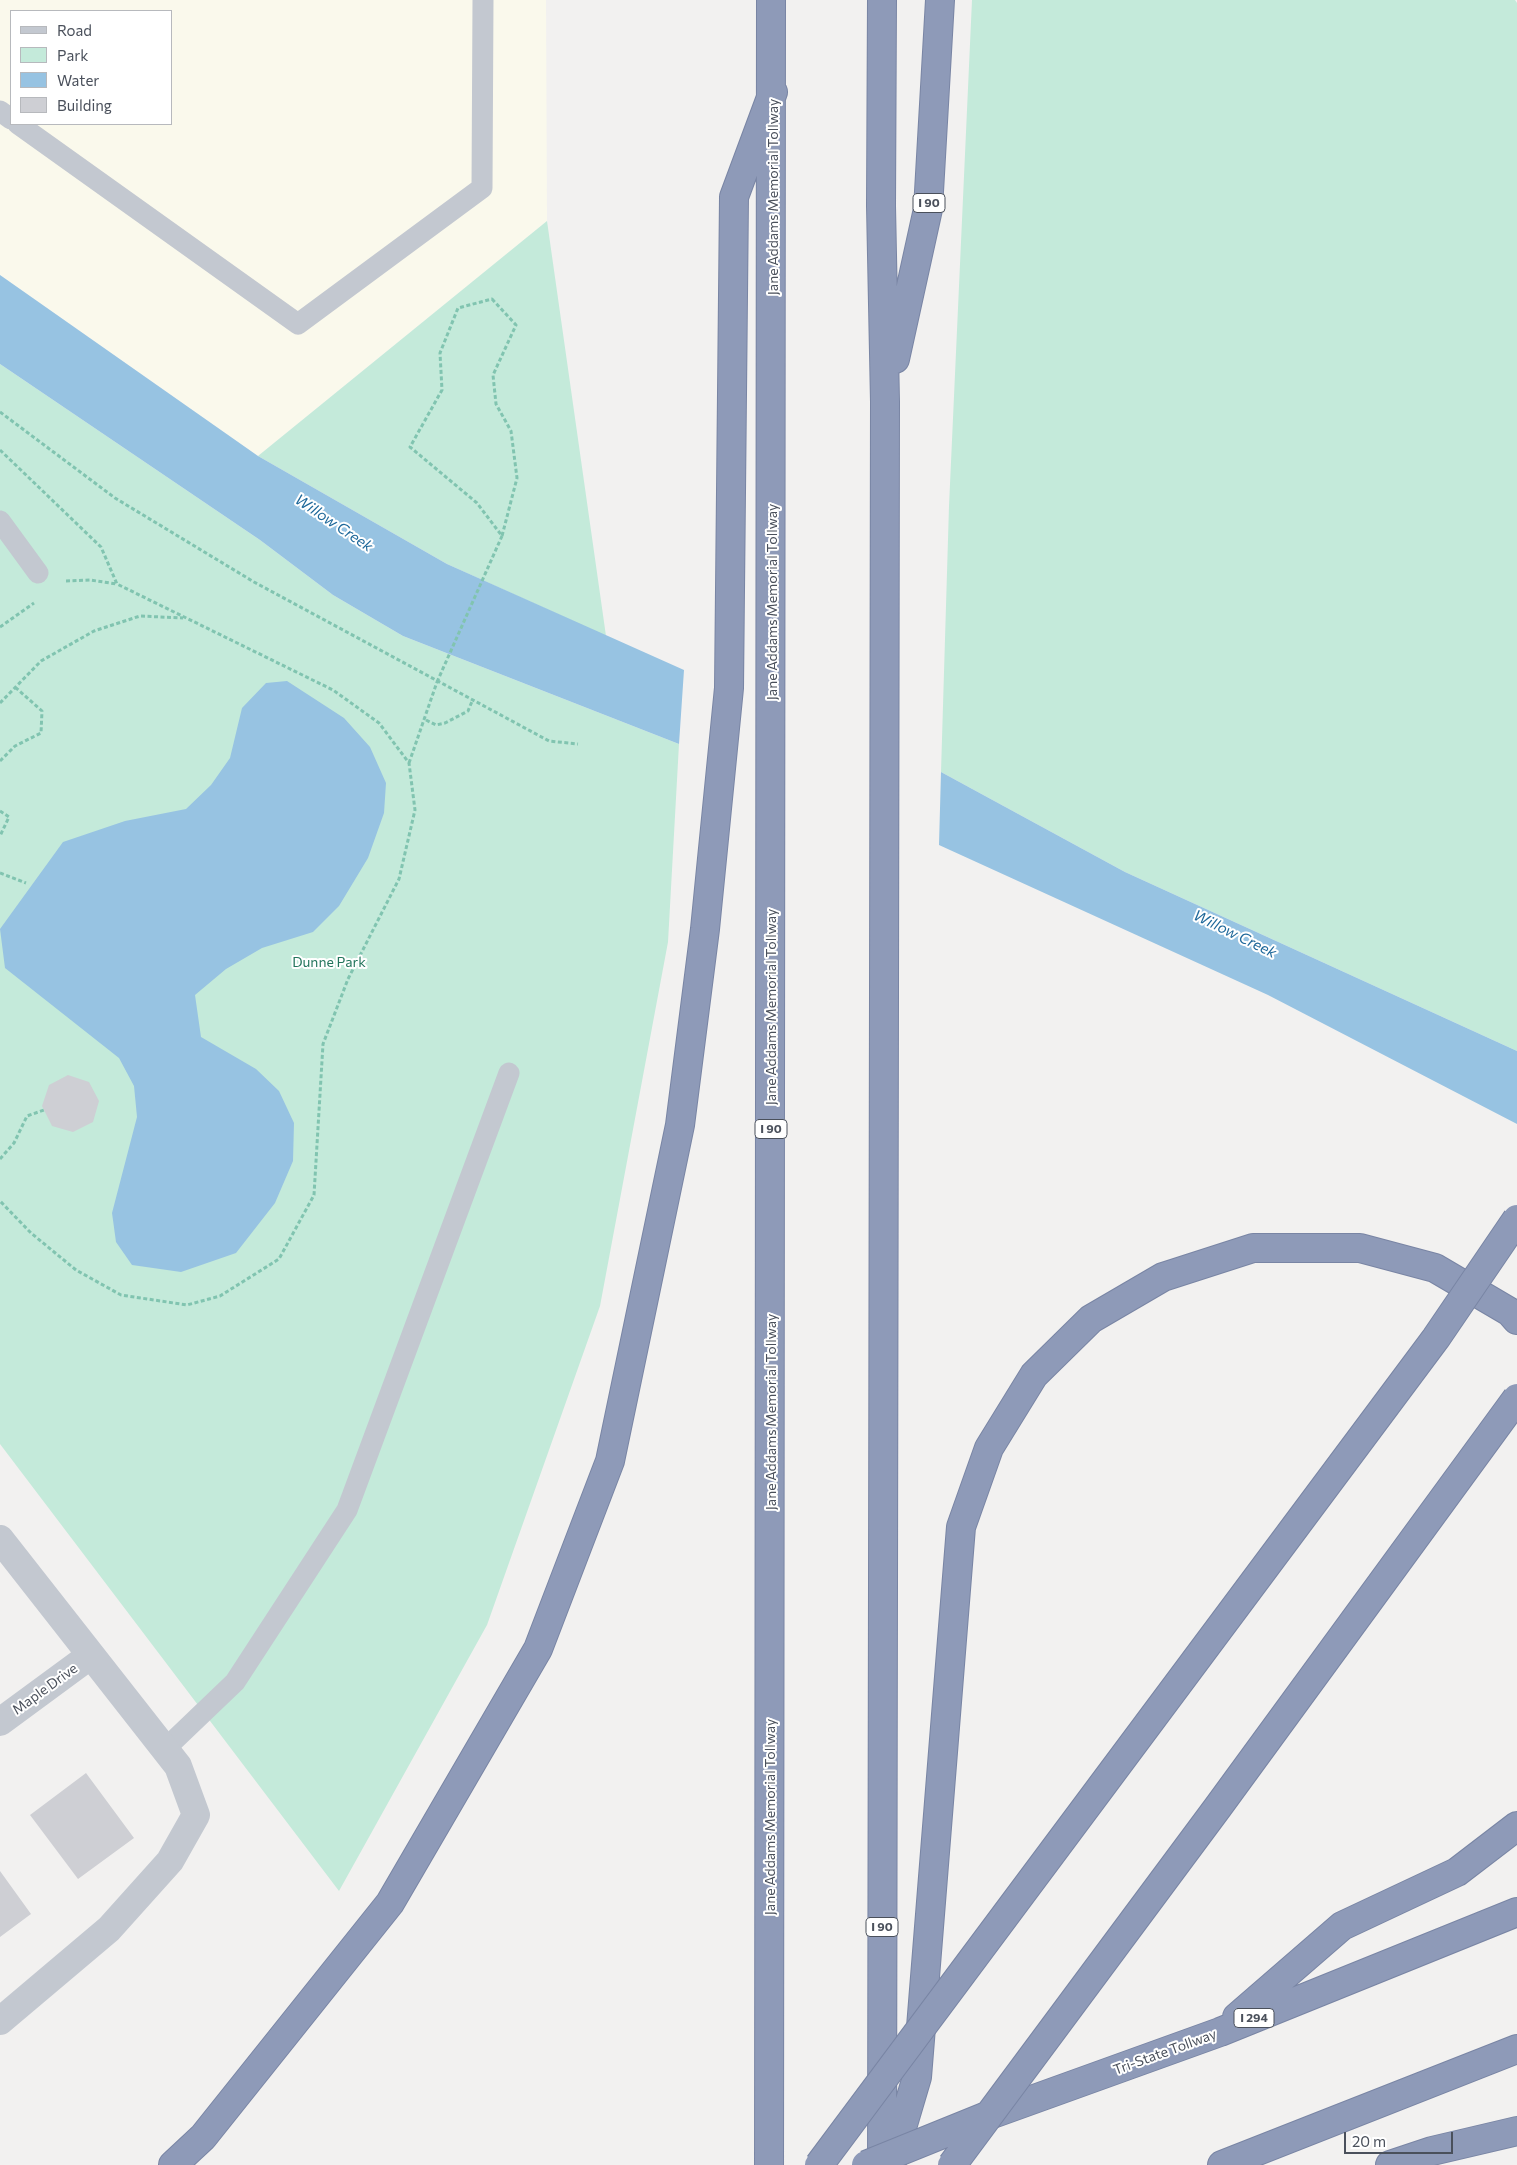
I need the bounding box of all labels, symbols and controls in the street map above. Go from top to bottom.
legend [10,10,172,125]
text: Road [57,21,92,39]
text: Park [57,46,88,64]
text: Water [57,71,99,89]
text: Building [57,96,112,114]
street label: Jane Addams Memorial Tollway [765,99,781,295]
road number: I 90 [913,194,945,212]
water label: Willow Creek [292,490,376,556]
street label: Jane Addams Memorial Tollway [764,504,780,700]
water label: Willow Creek [1191,906,1279,962]
street label: Jane Addams Memorial Tollway [763,909,779,1105]
park label: Dunne Park [292,954,366,970]
road number: I 90 [755,1120,787,1138]
street label: Jane Addams Memorial Tollway [763,1314,779,1510]
street label: Maple Drive [9,1660,81,1718]
street label: Jane Addams Memorial Tollway [762,1719,778,1915]
road number: I 90 [866,1918,898,1936]
road number: I 294 [1234,2009,1274,2028]
street label: Tri-State Tollway [1111,2026,1219,2078]
scale bar [1347,2122,1456,2154]
text: 20 m [1352,2132,1386,2150]

